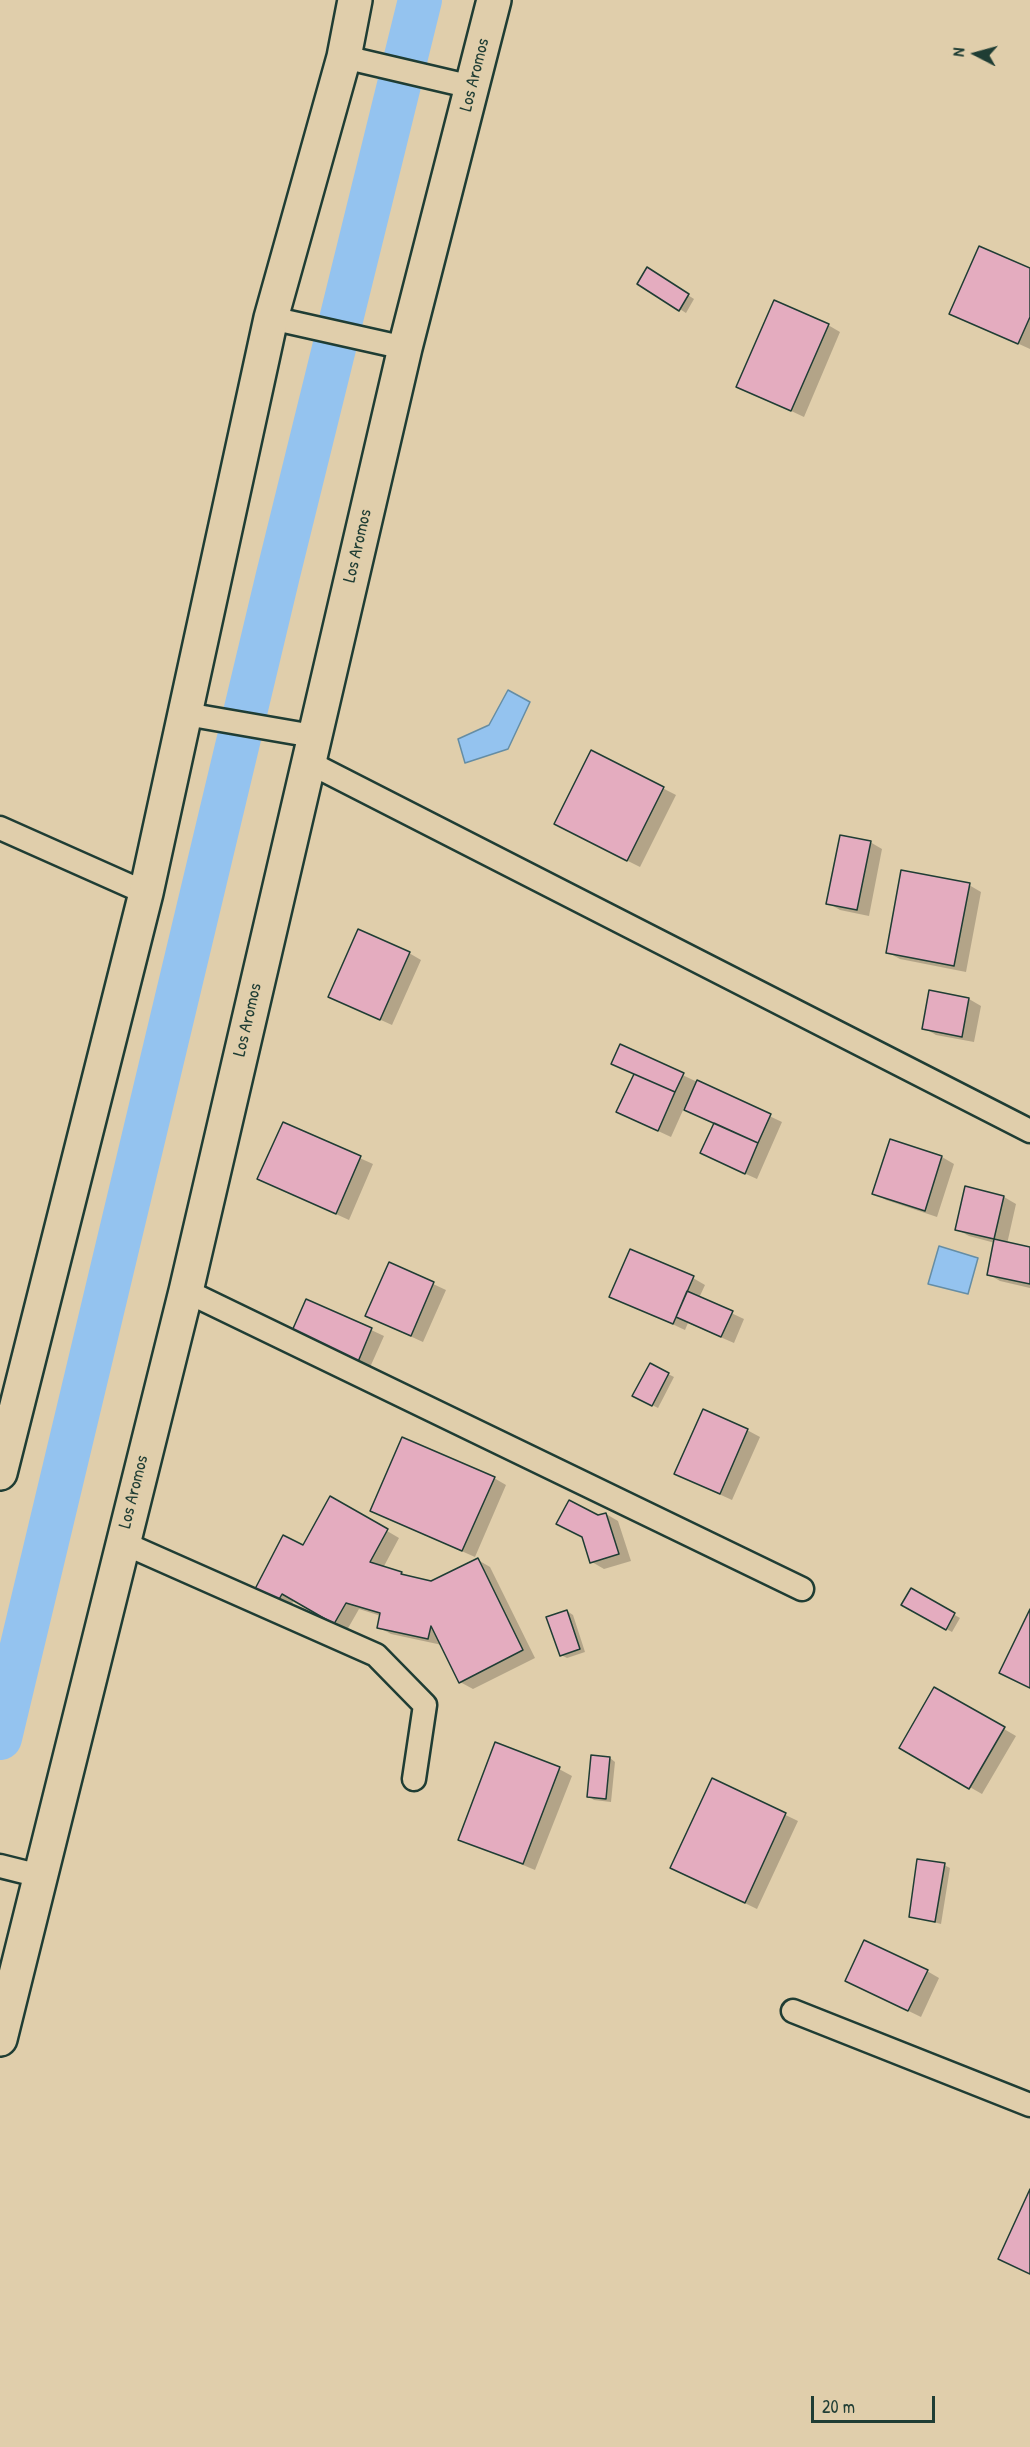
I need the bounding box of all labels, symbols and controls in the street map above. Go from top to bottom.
north arrow [946,24,1006,84]
street label: Los Aromos [456,36,494,114]
text: N [947,47,969,58]
street label: Los Aromos [339,507,377,585]
street label: Los Aromos [229,981,267,1059]
street label: Los Aromos [115,1453,153,1531]
scale bar [814,2384,938,2422]
text: 20 m [822,2394,855,2419]

